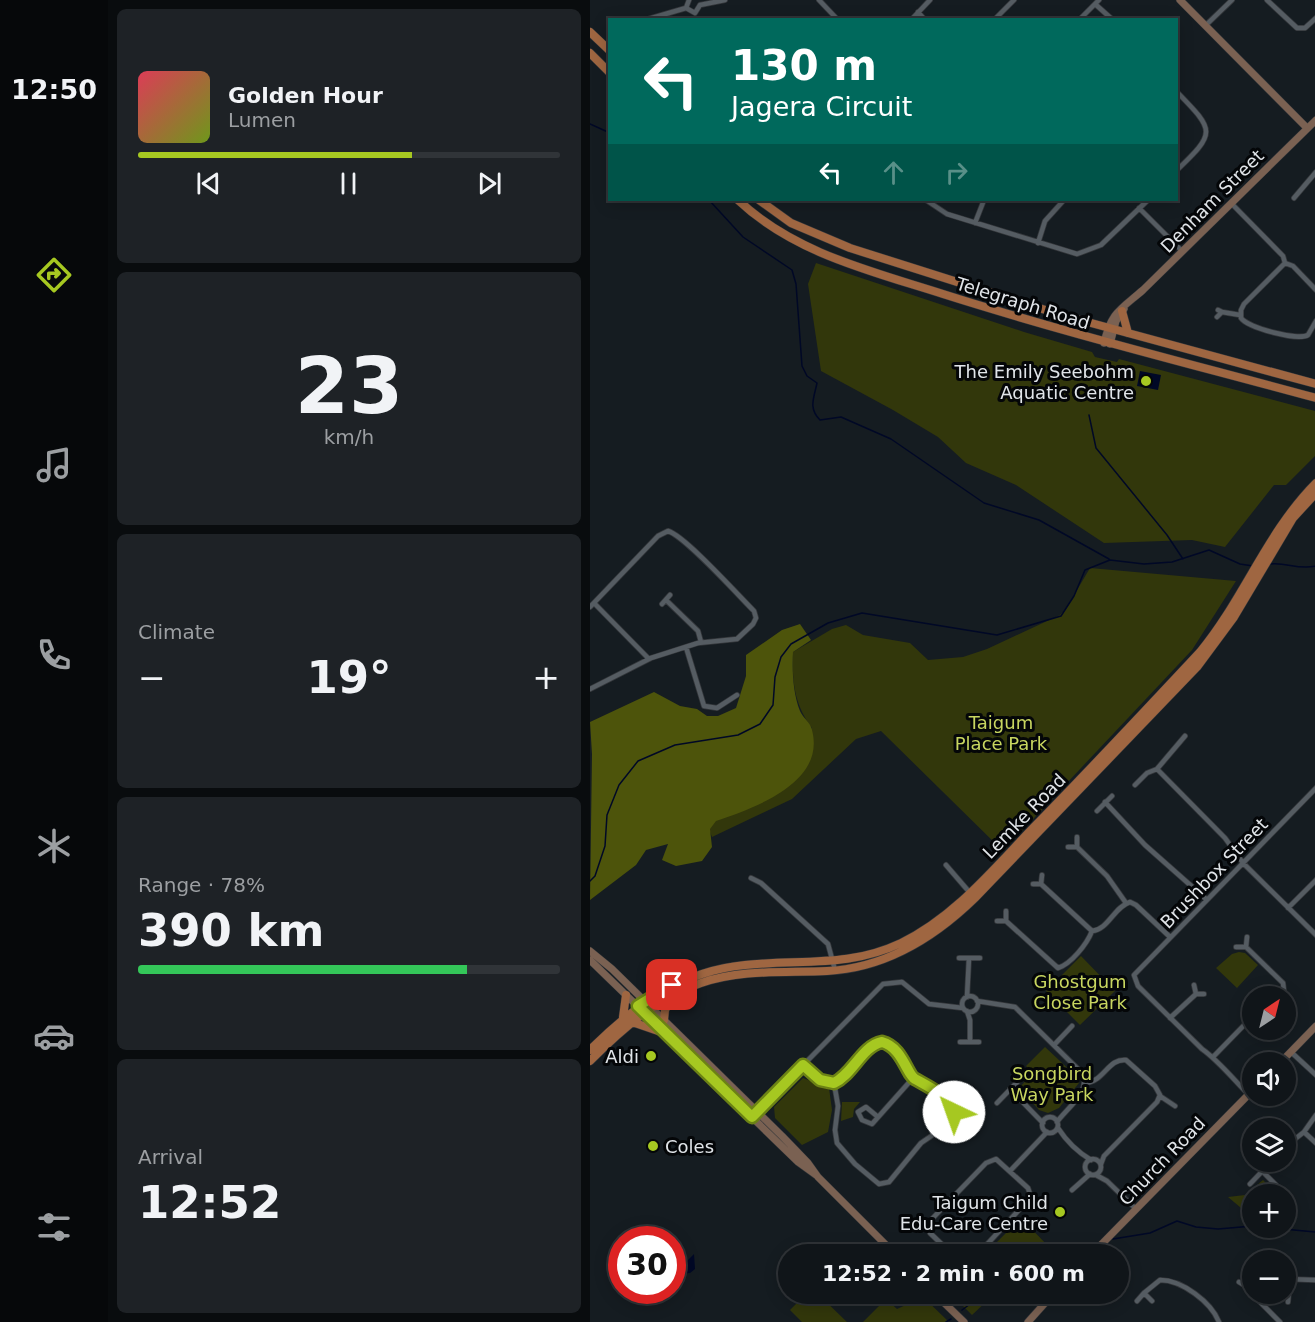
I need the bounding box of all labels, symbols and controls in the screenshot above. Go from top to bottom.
text: 130 m [731,41,877,90]
icon: left [632,42,710,120]
text: 12:50 [11,74,97,105]
text: Golden Hour [228,83,383,108]
text: Jagera Circuit [731,91,912,122]
text: Lumen [228,108,296,132]
street label: Denham Street [1156,145,1268,257]
icon: left [814,156,847,189]
icon: ahead [877,156,910,189]
icon: right [940,156,973,189]
icon: previous [192,167,225,200]
icon: pause [332,167,365,200]
icon: next [473,167,506,200]
icon: directions [33,254,75,296]
street label: Telegraph Road [953,272,1092,333]
text: 23 [295,341,403,431]
place label: The Emily Seebohm Aquatic Centre [954,361,1134,403]
marker: The Emily Seebohm Aquatic Centre [1139,374,1153,388]
text: km/h [324,425,374,449]
icon: music [33,444,75,486]
text: Climate [138,620,215,644]
icon: phone [33,634,75,676]
text: 19° [306,651,392,704]
text: − [138,658,166,697]
text: + [532,658,560,697]
park label: Taigum Place Park [955,712,1048,754]
street label: Lemke Road [978,769,1070,863]
street label: Brushbox Street [1156,814,1272,932]
icon: climate [33,825,75,867]
text: Range · 78% [138,873,265,897]
text: 390 km [138,904,324,957]
pin [646,959,697,1010]
icon: arrive [655,968,688,1001]
park label: Ghostgum Close Park [1033,971,1127,1013]
north arrow [1242,986,1296,1040]
map controls [1242,986,1296,1304]
icon: car [33,1015,75,1057]
place label: Aldi [605,1046,639,1067]
marker: Aldi [644,1049,658,1063]
button: sound [1242,1052,1296,1106]
park label: Songbird Way Park [1011,1063,1094,1105]
position arrow [922,1080,986,1144]
street label: Church Road [1115,1112,1209,1210]
button: layers [1242,1118,1296,1172]
place label: Coles [665,1136,714,1157]
marker: Coles [646,1139,660,1153]
text: Arrival [138,1145,203,1169]
text: 12:52 [138,1176,281,1229]
button: + [1242,1184,1296,1238]
place label: Taigum Child Edu-Care Centre [900,1192,1048,1234]
marker: Taigum Child Edu-Care Centre [1053,1205,1067,1219]
icon: filters [33,1206,75,1248]
speed limit sign: 30 [608,1226,686,1304]
button: − [1242,1250,1296,1304]
text: 12:52 · 2 min · 600 m [822,1261,1085,1286]

